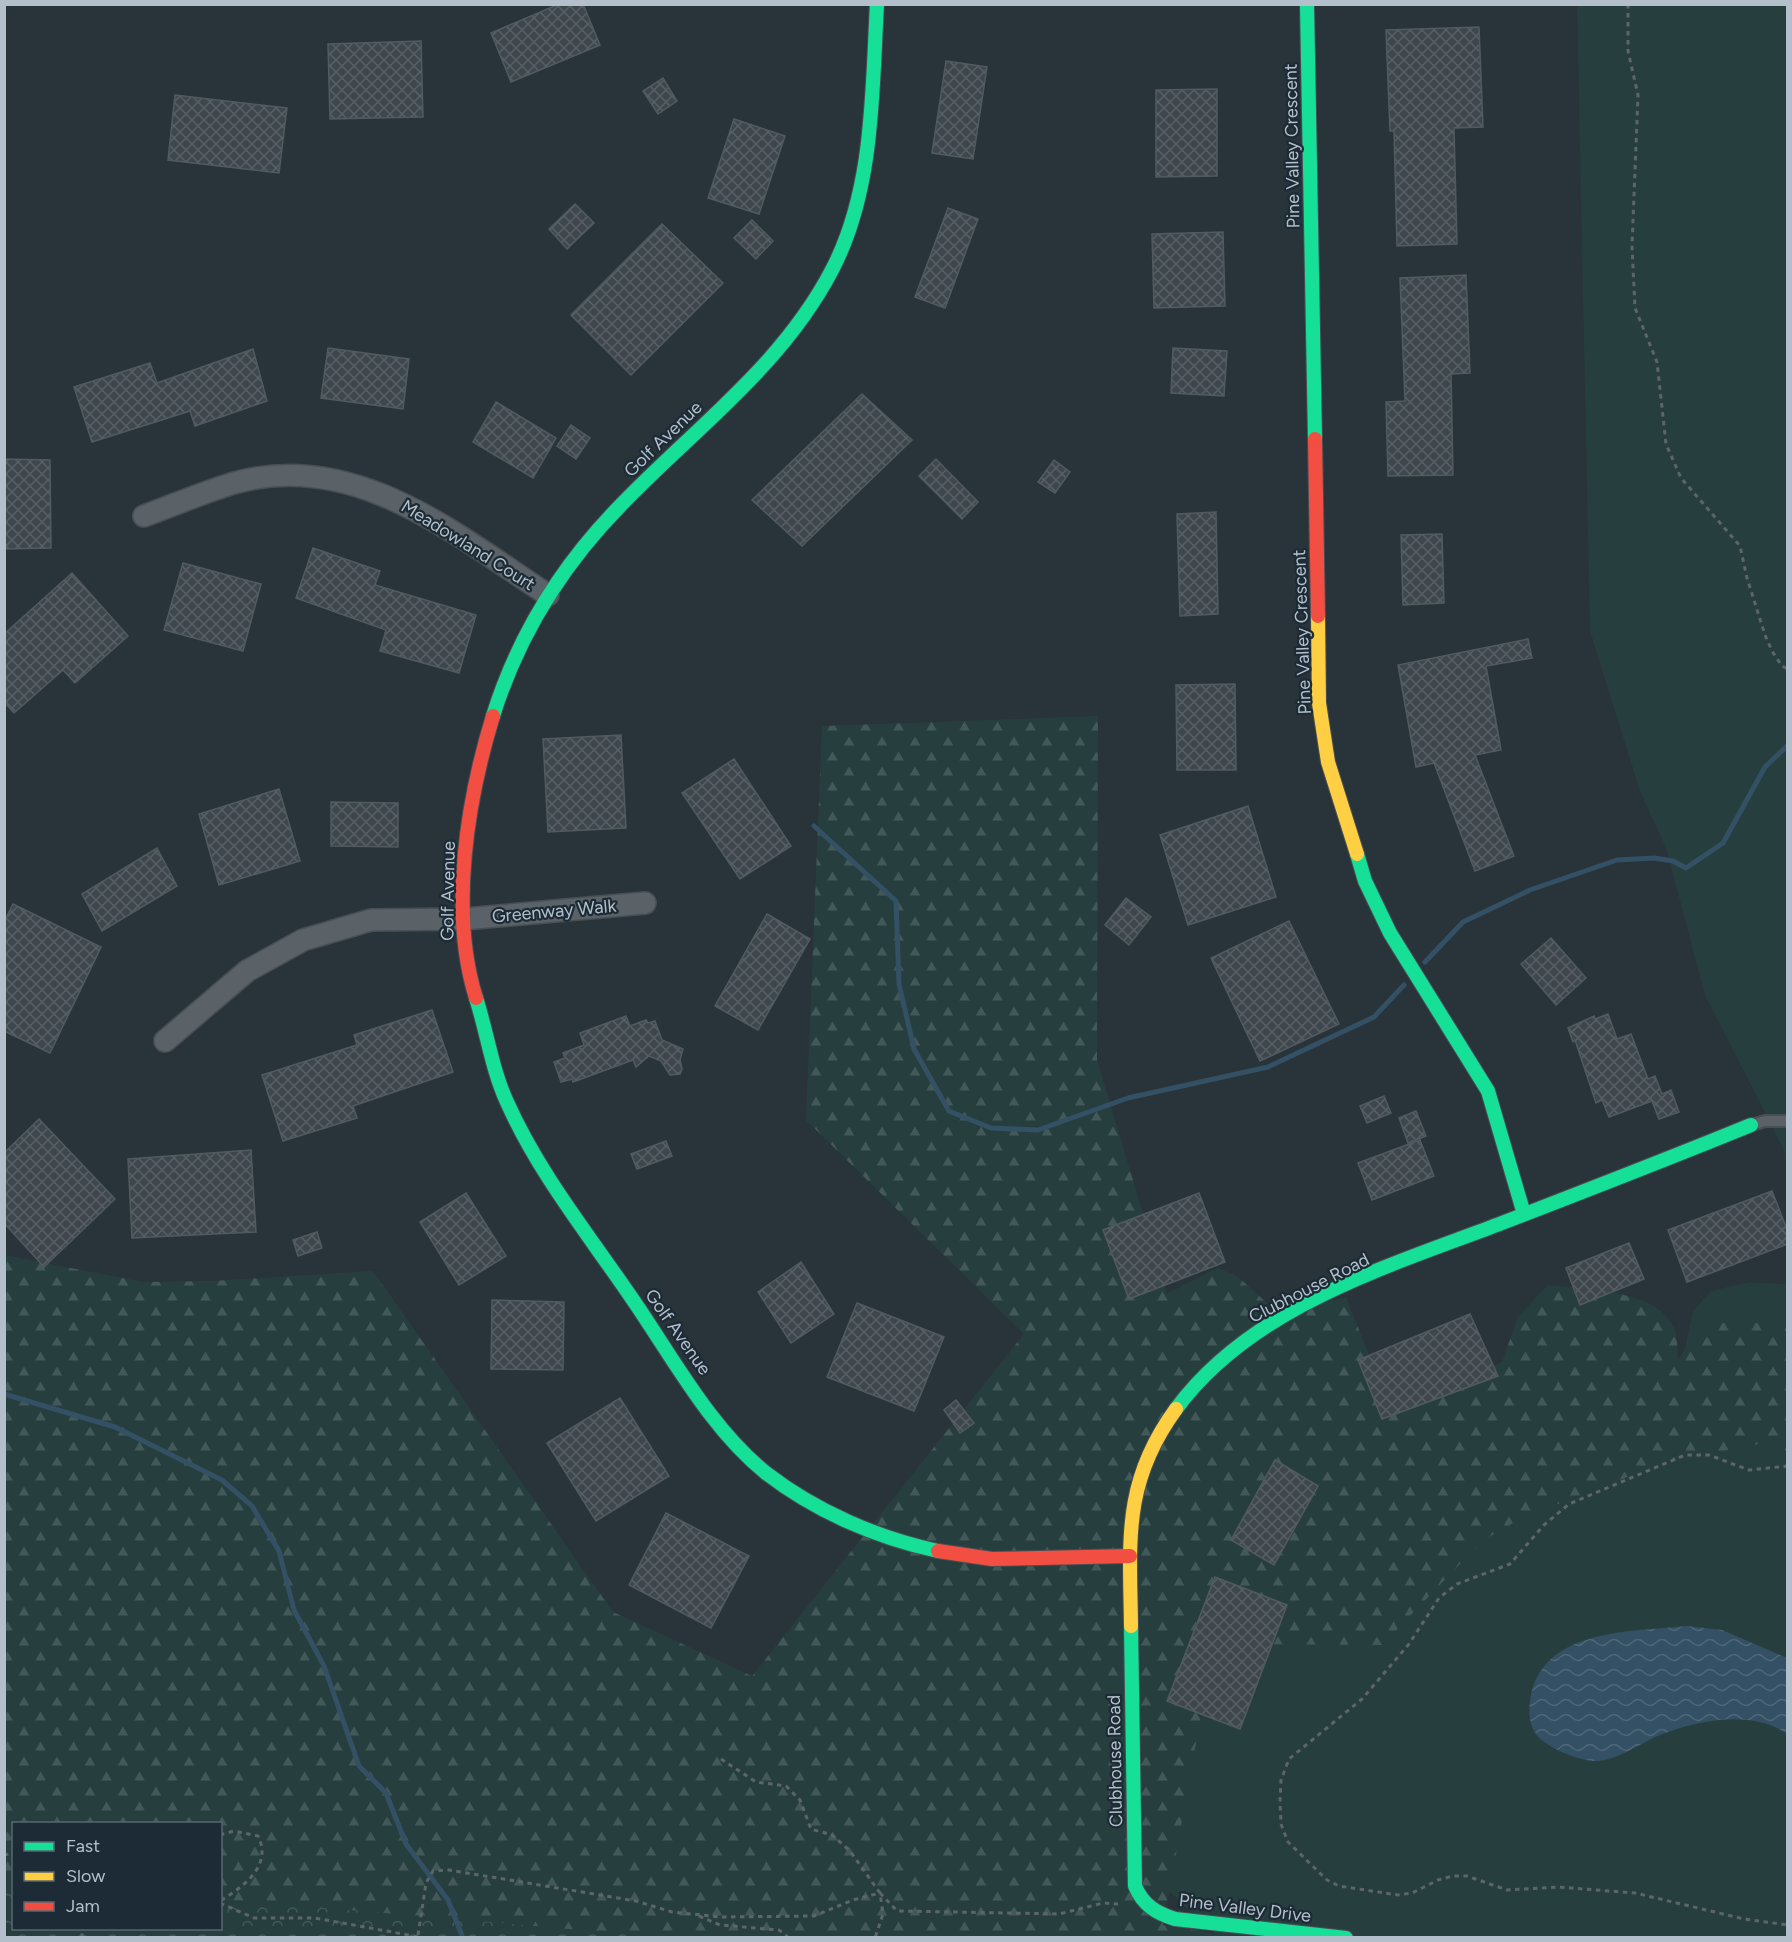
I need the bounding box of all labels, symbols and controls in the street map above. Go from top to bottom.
street label: Pine Valley Crescent [1280,63,1304,229]
street label: Golf Avenue [619,396,707,482]
street label: Meadowland Court [397,495,539,595]
street label: Pine Valley Crescent [1288,549,1316,715]
street label: Golf Avenue [436,841,460,941]
street label: Greenway Walk [491,895,617,927]
street label: Clubhouse Road [1245,1248,1373,1328]
street label: Golf Avenue [640,1285,716,1379]
street label: Clubhouse Road [1103,1695,1127,1827]
legend [12,1822,222,1930]
text: Fast [66,1835,100,1857]
text: Slow [66,1865,105,1887]
street label: Pine Valley Drive [1178,1889,1312,1927]
text: Jam [66,1895,100,1917]

